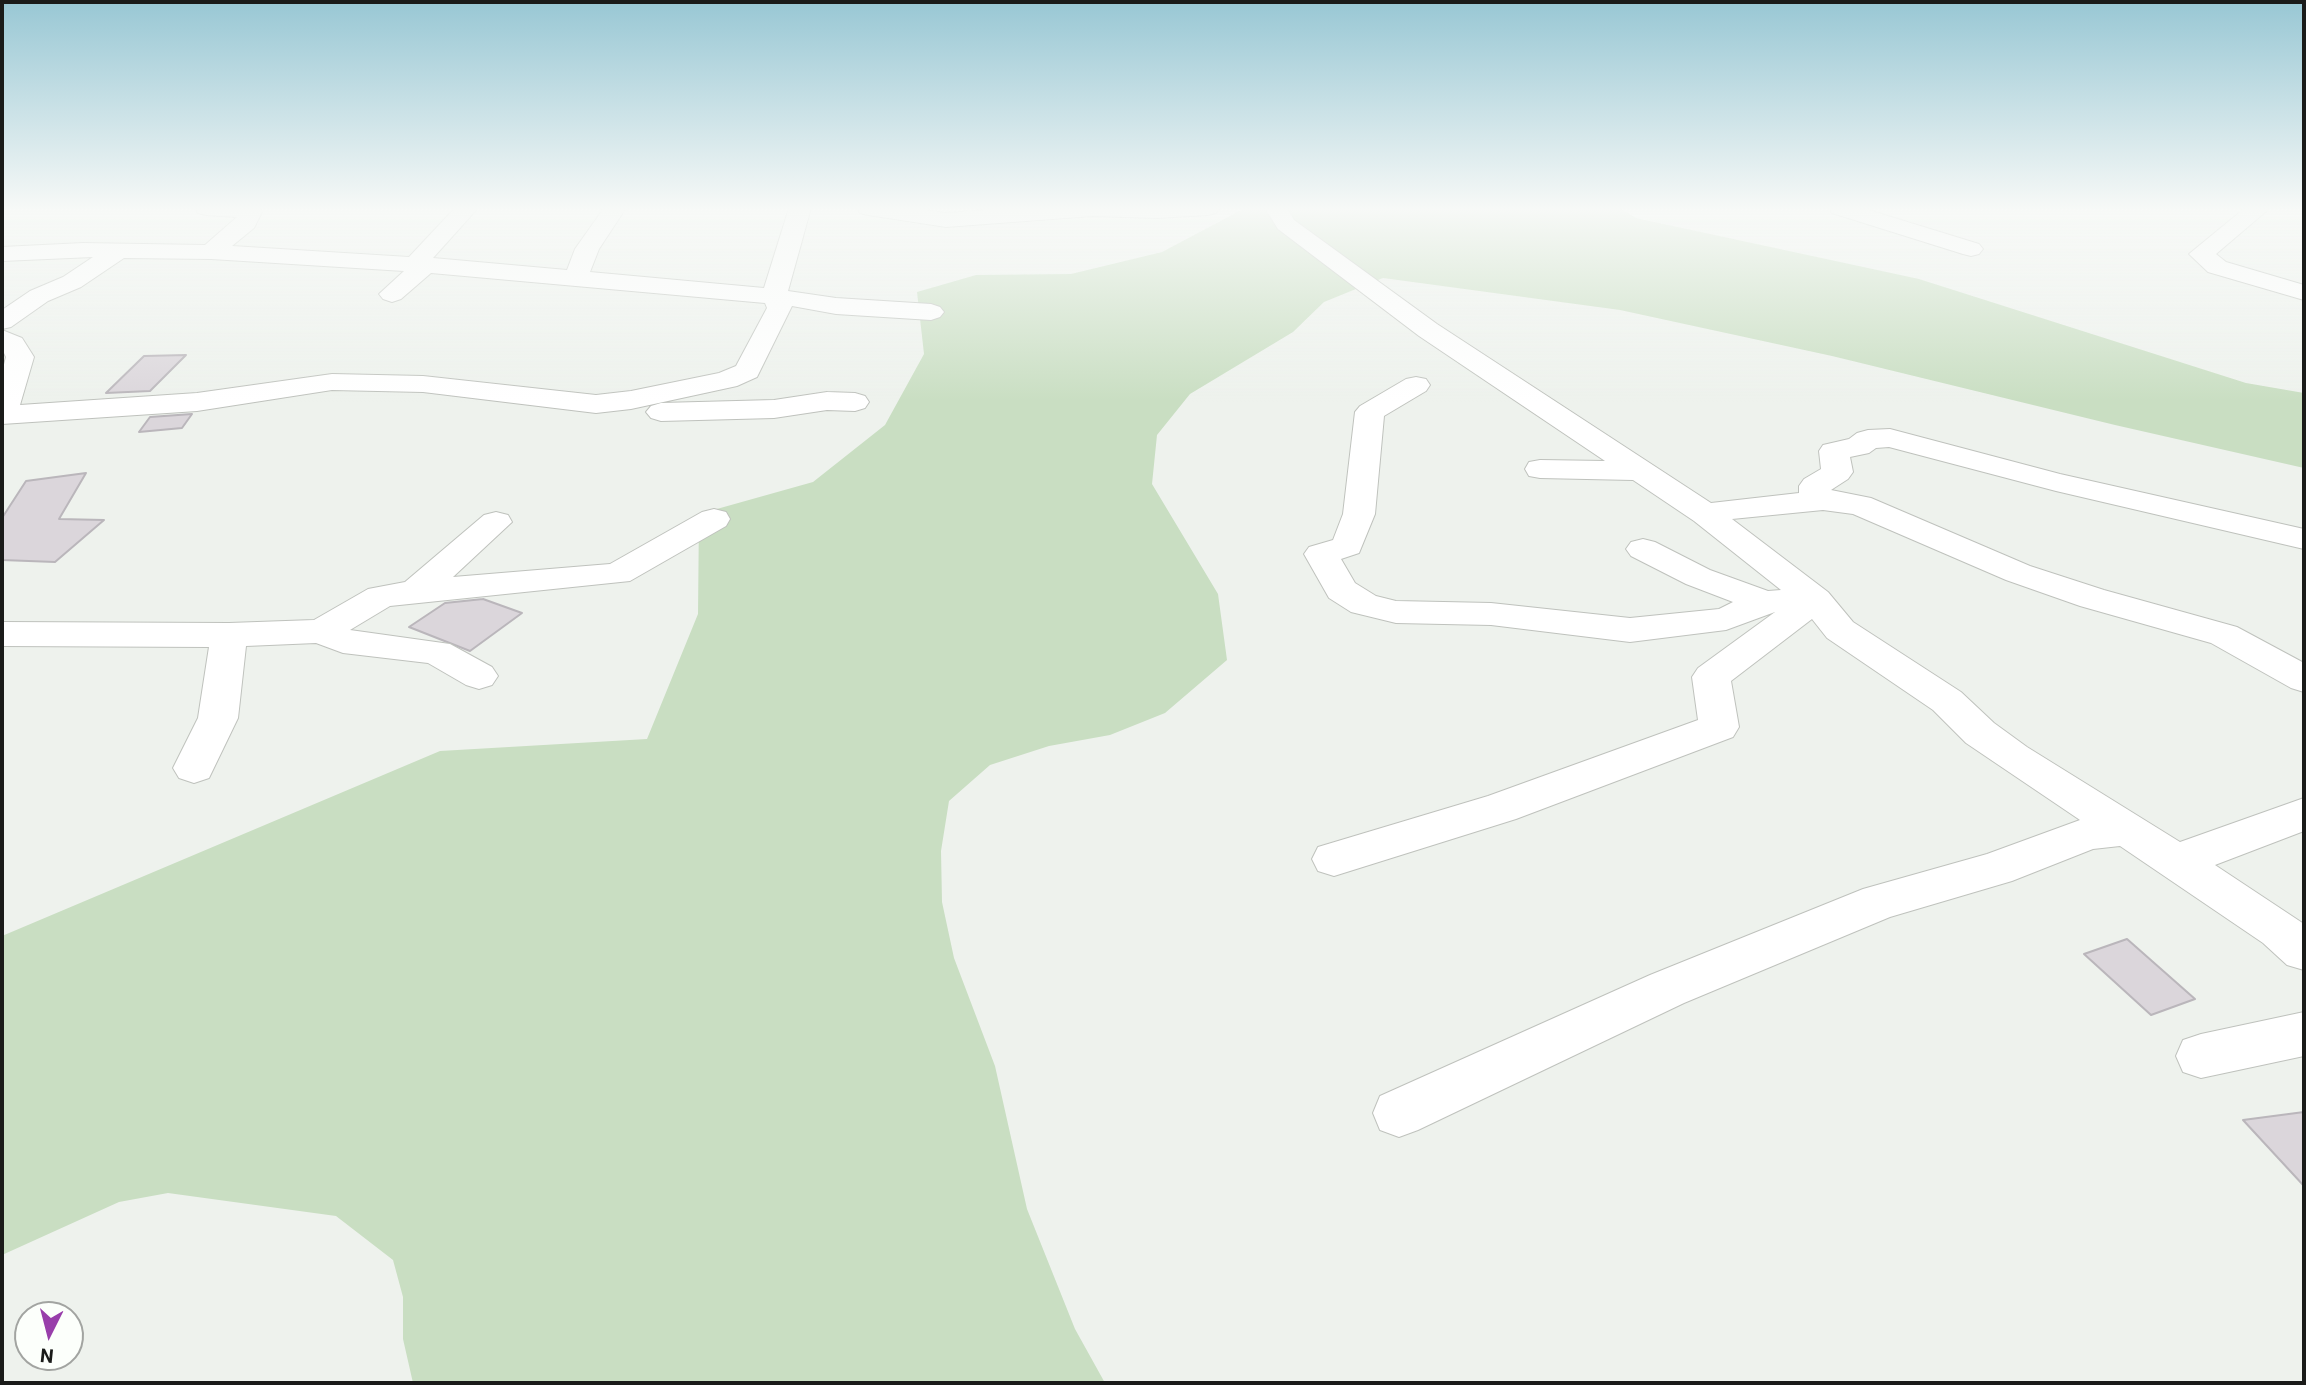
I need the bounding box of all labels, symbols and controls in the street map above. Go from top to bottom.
north arrow [14,1301,84,1371]
text: N [39,1343,55,1368]

